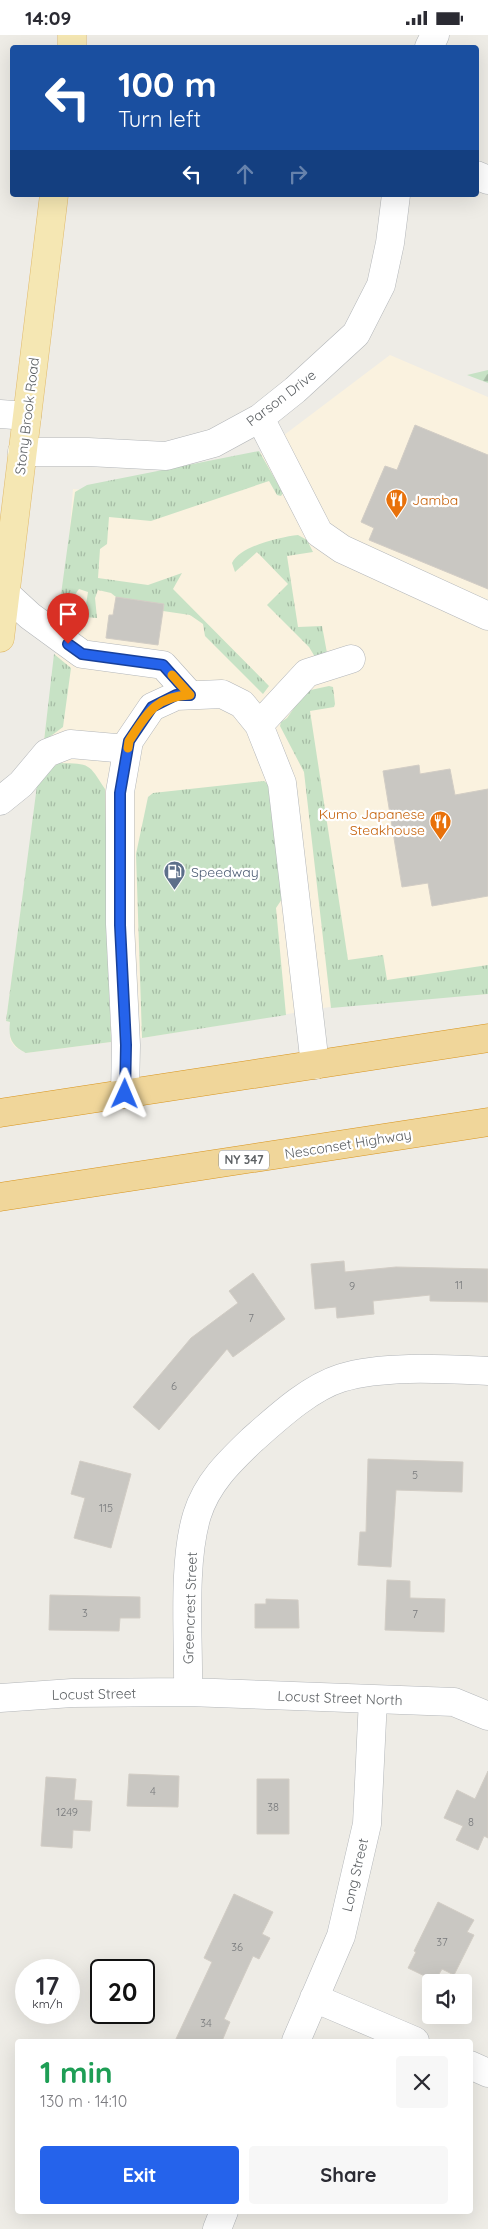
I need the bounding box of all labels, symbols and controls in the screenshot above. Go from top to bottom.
text: 14:09 [25,6,71,30]
text: 100 m [118,62,217,106]
icon: left [35,65,100,130]
text: Turn left [118,105,201,133]
icon: left [178,160,206,188]
icon: ahead [231,160,259,188]
icon: right [284,160,312,188]
street label: Stony Brook Road [11,356,43,476]
street label: Parson Drive [243,366,320,430]
restaurant icon: Jamba [384,488,408,519]
place label: Jamba [412,491,458,509]
pin [47,593,89,644]
icon: arrive [54,600,82,628]
place label: Kumo Japanese Steakhouse [319,805,425,839]
restaurant icon: Kumo Japanese Steakhouse [429,810,453,841]
fuel station icon: Speedway [163,860,187,891]
place label: Speedway [191,863,259,881]
position arrow [98,1067,150,1119]
street label: Nesconset Highway [283,1125,413,1163]
road number: NY 347 [219,1151,269,1169]
house number: 11 [455,1278,463,1292]
house number: 9 [349,1279,355,1293]
house number: 7 [248,1311,254,1325]
house number: 6 [171,1379,177,1393]
house number: 5 [412,1468,418,1482]
house number: 115 [99,1501,113,1515]
street label: Greencrest Street [179,1551,201,1664]
house number: 3 [82,1606,88,1620]
house number: 7 [412,1607,418,1621]
street label: Locust Street [52,1684,137,1704]
street label: Locust Street North [277,1687,403,1709]
house number: 4 [150,1784,156,1798]
house number: 38 [267,1800,279,1814]
house number: 1249 [56,1805,78,1819]
house number: 8 [468,1815,474,1829]
street label: Long Street [338,1836,372,1913]
house number: 37 [436,1935,448,1949]
house number: 36 [231,1940,243,1954]
speed limit sign: 20 [90,1959,155,2024]
text: 17 [36,1970,59,2001]
map controls [422,1974,472,2024]
button: sound [422,1974,472,2024]
text: km/h [32,1996,63,2011]
house number: 34 [200,2016,212,2030]
text: 1 min [40,2053,113,2091]
button: close [396,2056,448,2108]
text: 130 m · 14:10 [40,2091,127,2111]
button: Exit [40,2146,239,2204]
button: Share [249,2146,448,2204]

